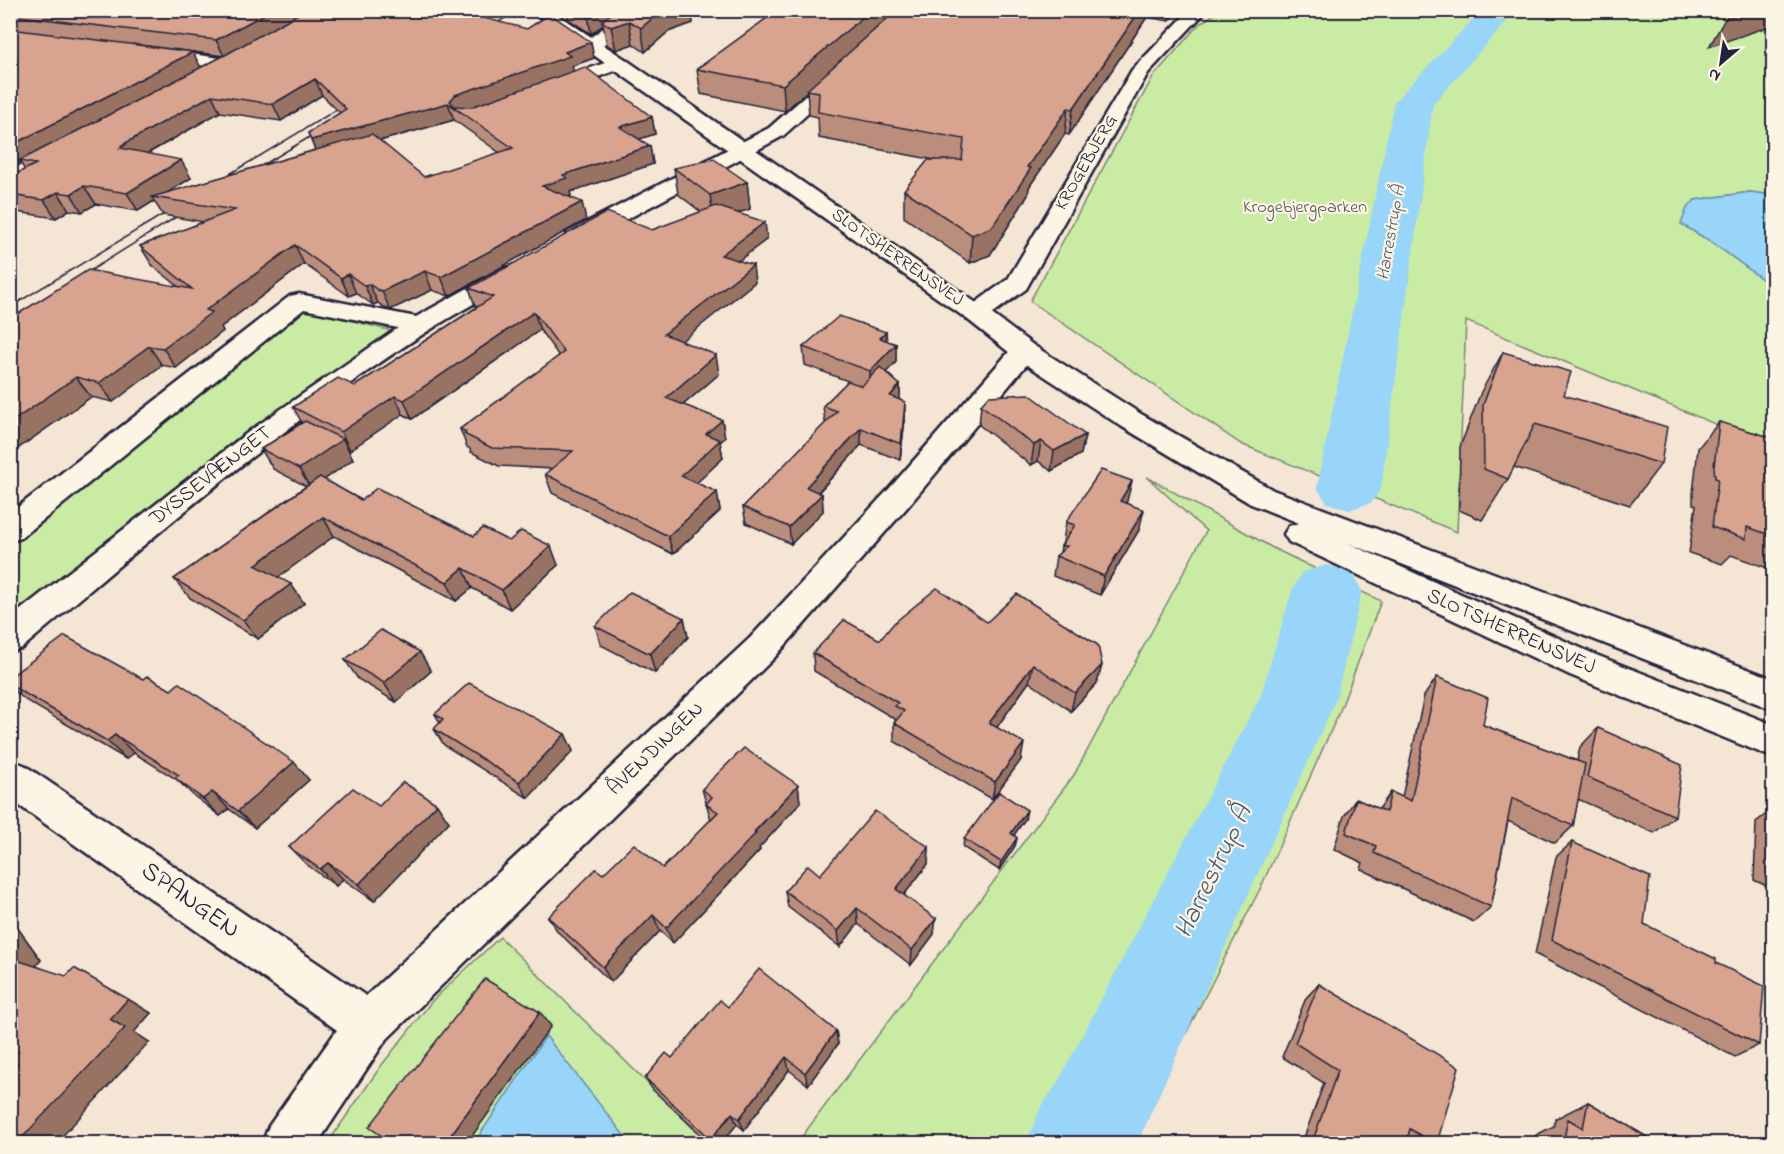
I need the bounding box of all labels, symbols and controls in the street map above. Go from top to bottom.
north arrow [1691,33,1751,93]
text: N [1704,61,1725,87]
street label: KROGEBJERG [1049,111,1125,215]
water label: Harrestrup Å [1371,183,1413,282]
park label: Krogebjergparken [1243,195,1367,222]
street label: SLOTSHERRENSVEJ [826,203,968,313]
street label: DYSSEVÆNGET [143,419,278,534]
street label: SLOTSHERRENSVEJ [1422,581,1600,683]
street label: ÅVENDINGEN [600,694,711,803]
water label: Harrestrup Å [1165,798,1264,945]
street label: SPANGEN [133,853,247,949]

